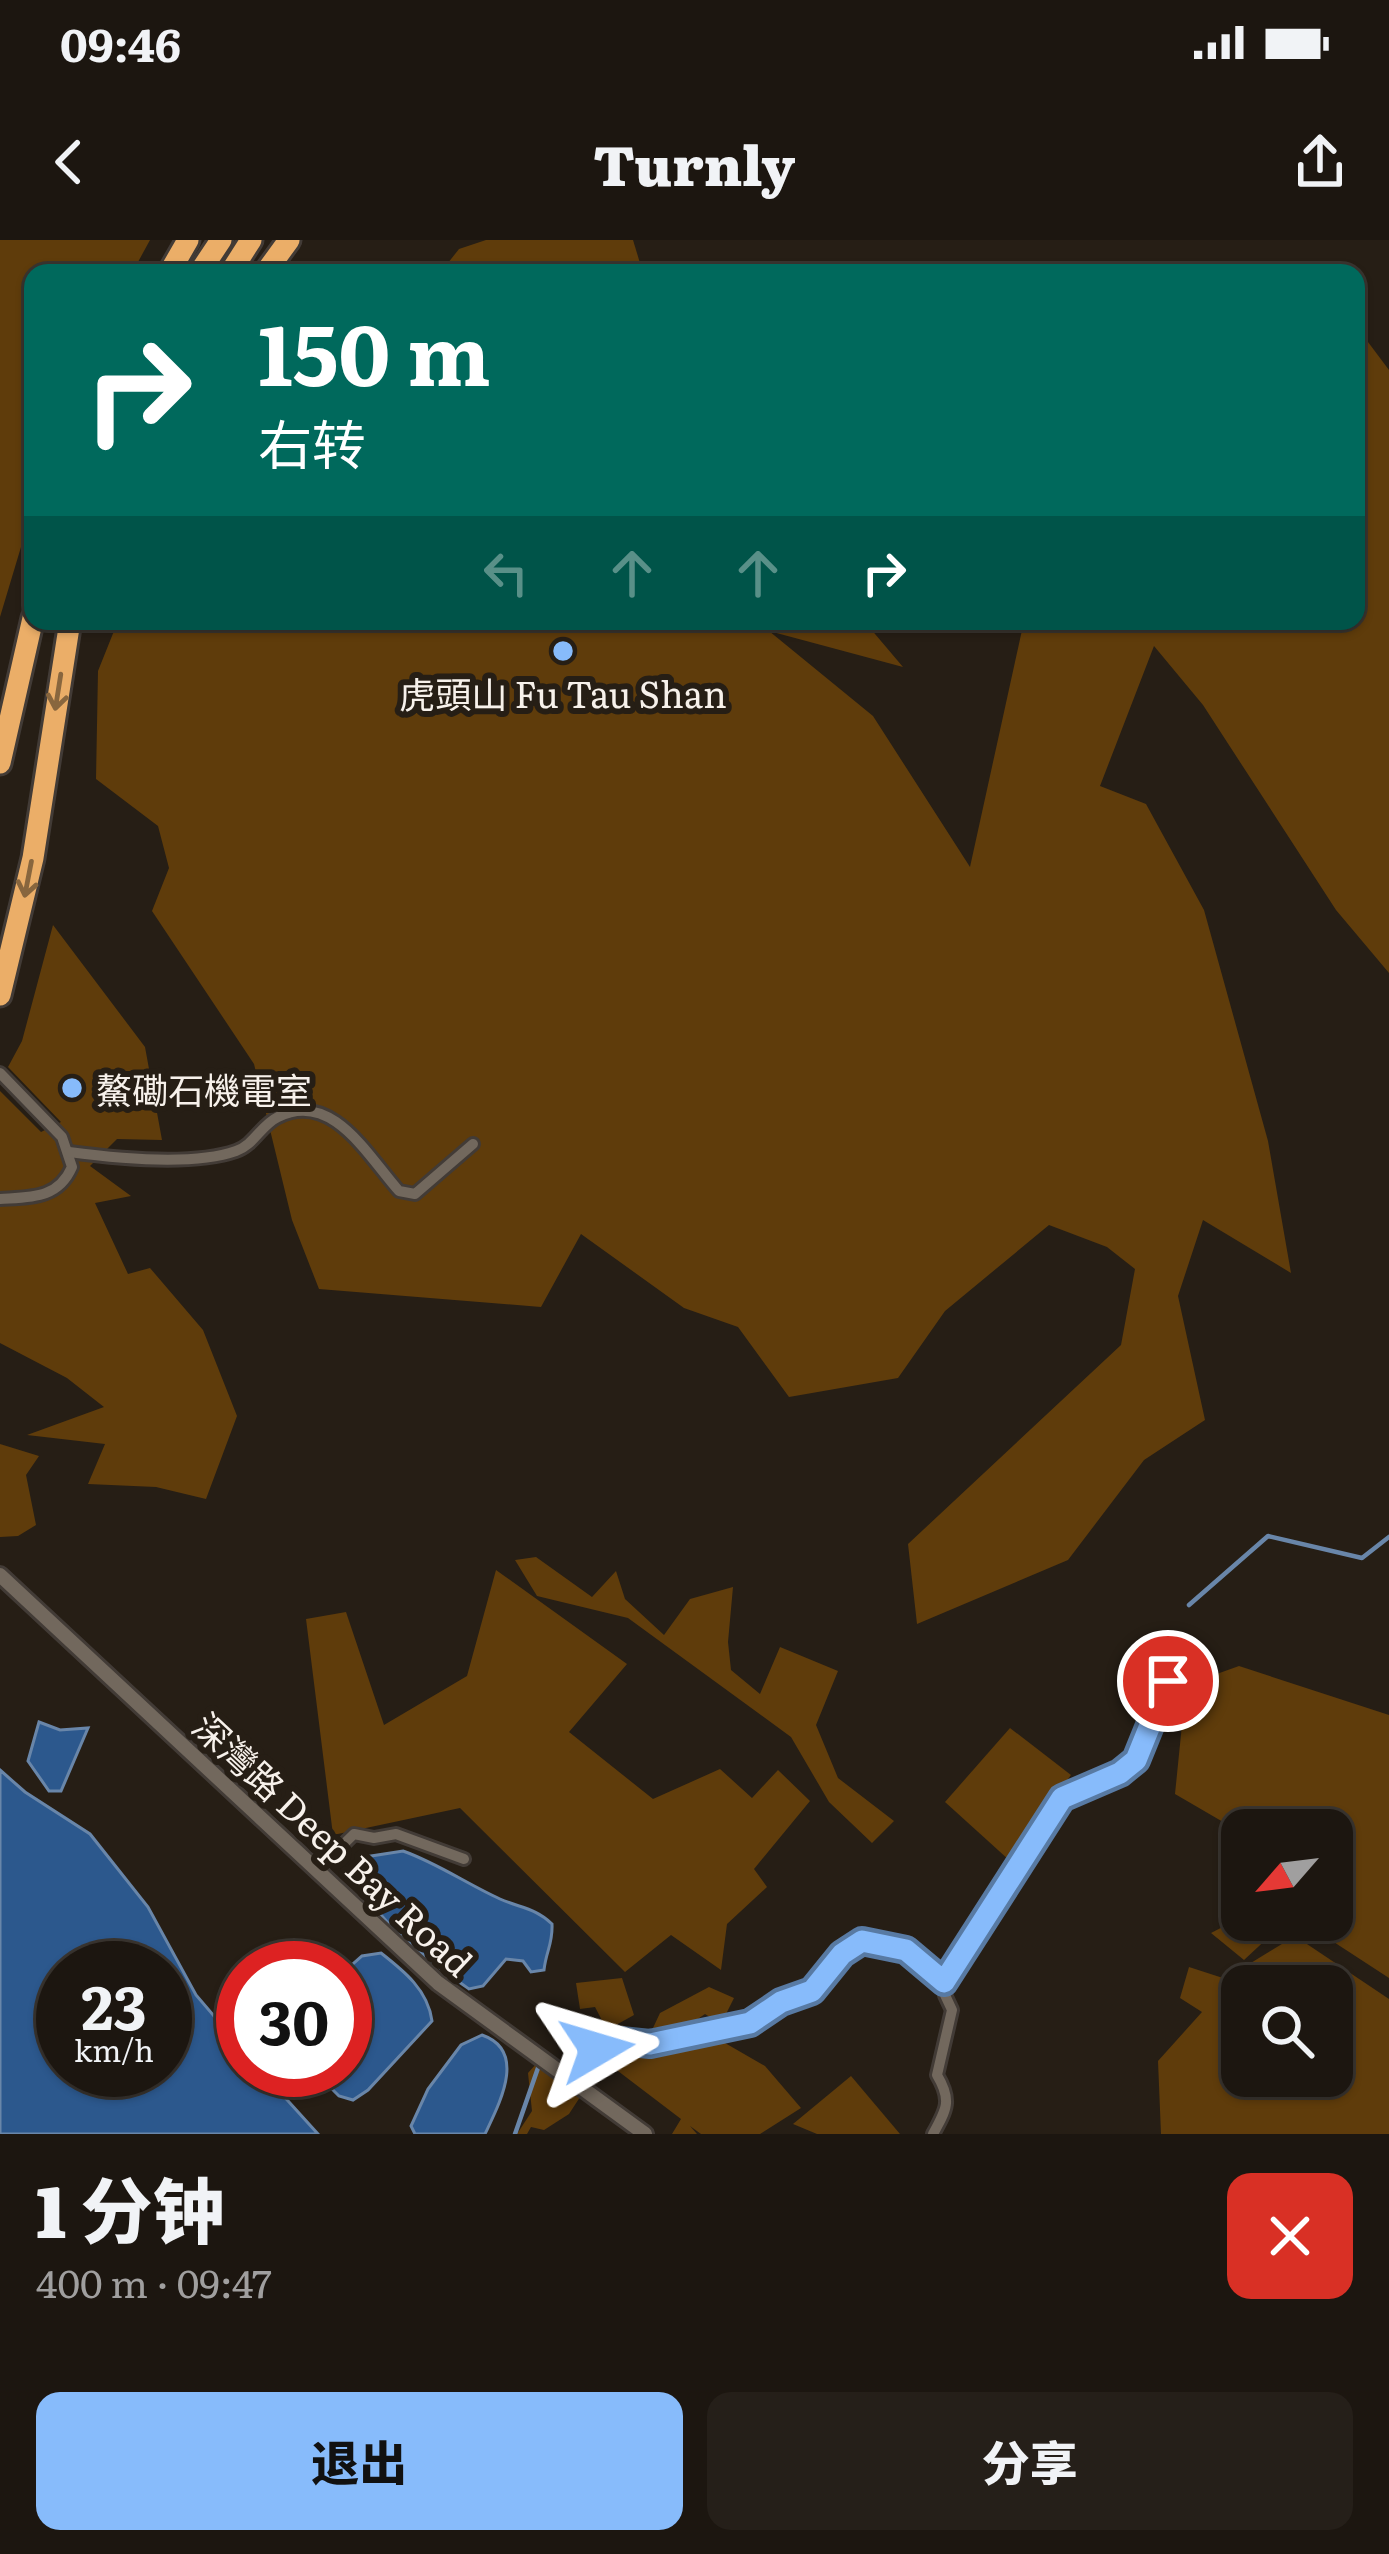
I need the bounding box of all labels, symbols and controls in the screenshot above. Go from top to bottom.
text: 09:46 [60,9,181,76]
text: Turnly [594,122,795,203]
icon: back [36,129,102,195]
icon: share [1287,129,1353,195]
text: 150 m [258,287,491,412]
icon: right [60,312,216,468]
text: 右转 [258,401,366,482]
icon: left [473,540,539,606]
icon: ahead [599,540,665,606]
icon: ahead [725,540,791,606]
icon: right [851,540,917,606]
marker: 虎頭山 Fu Tau Shan [550,638,576,664]
place label: 虎頭山 Fu Tau Shan [399,666,727,719]
one-way arrow [46,672,69,711]
one-way arrow [16,859,38,898]
place label: 鰲磡石機電室 [96,1062,312,1115]
marker: 鰲磡石機電室 [59,1075,85,1101]
pin [1117,1630,1219,1732]
icon: arrive [1135,1648,1201,1714]
street label: 深灣路 Deep Bay Road [182,1699,486,1987]
north arrow [1221,1809,1353,1941]
map controls [1221,1809,1353,2097]
speed limit sign: 30 [216,1941,372,2097]
text: 23 [81,1959,147,2048]
button: search [1221,1965,1353,2097]
position arrow [534,1986,660,2112]
text: km/h [74,2027,154,2071]
text: 1 分钟 [36,2153,225,2260]
button: close [1227,2173,1353,2299]
text: 400 m · 09:47 [36,2252,272,2310]
button: 退出 [36,2392,683,2530]
button: 分享 [707,2392,1353,2530]

